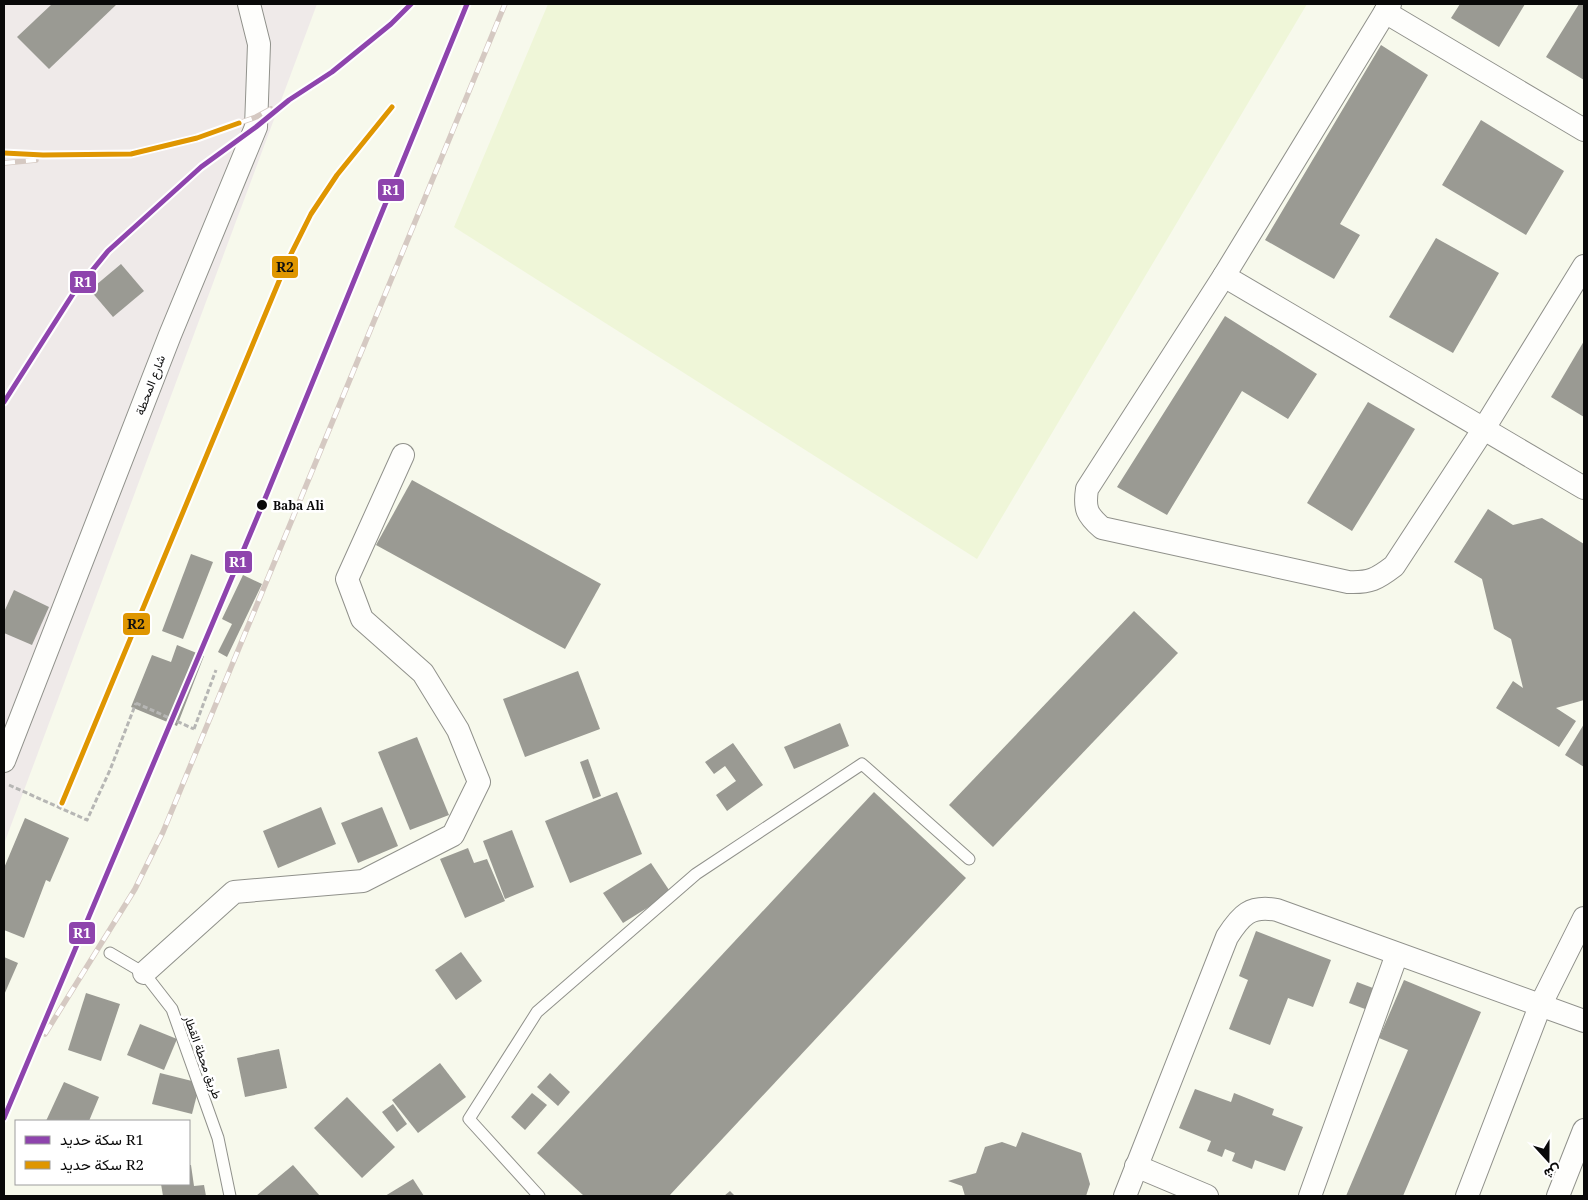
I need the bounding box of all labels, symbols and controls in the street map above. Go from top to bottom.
line badge: R1 [377,178,405,202]
text: R1 [382,180,400,199]
line badge: R2 [271,255,299,279]
text: R2 [276,257,294,276]
line badge: R1 [69,270,97,294]
text: R1 [74,272,92,291]
street label: شارع المحطة [131,353,170,418]
place label: Baba Ali [273,497,325,514]
marker: Baba Ali [255,498,269,512]
line badge: R1 [224,550,253,574]
text: R1 [229,552,247,571]
line badge: R2 [122,612,151,636]
text: R2 [127,614,145,633]
line badge: R1 [68,921,96,945]
text: R1 [73,923,91,942]
street label: طريق محطة القطار [180,1012,226,1101]
legend [15,1120,190,1185]
text: سكة حديد R1 [60,1129,144,1149]
north arrow [1523,1135,1573,1185]
text: سكة حديد R2 [60,1154,144,1174]
text: ش [1541,1161,1564,1185]

